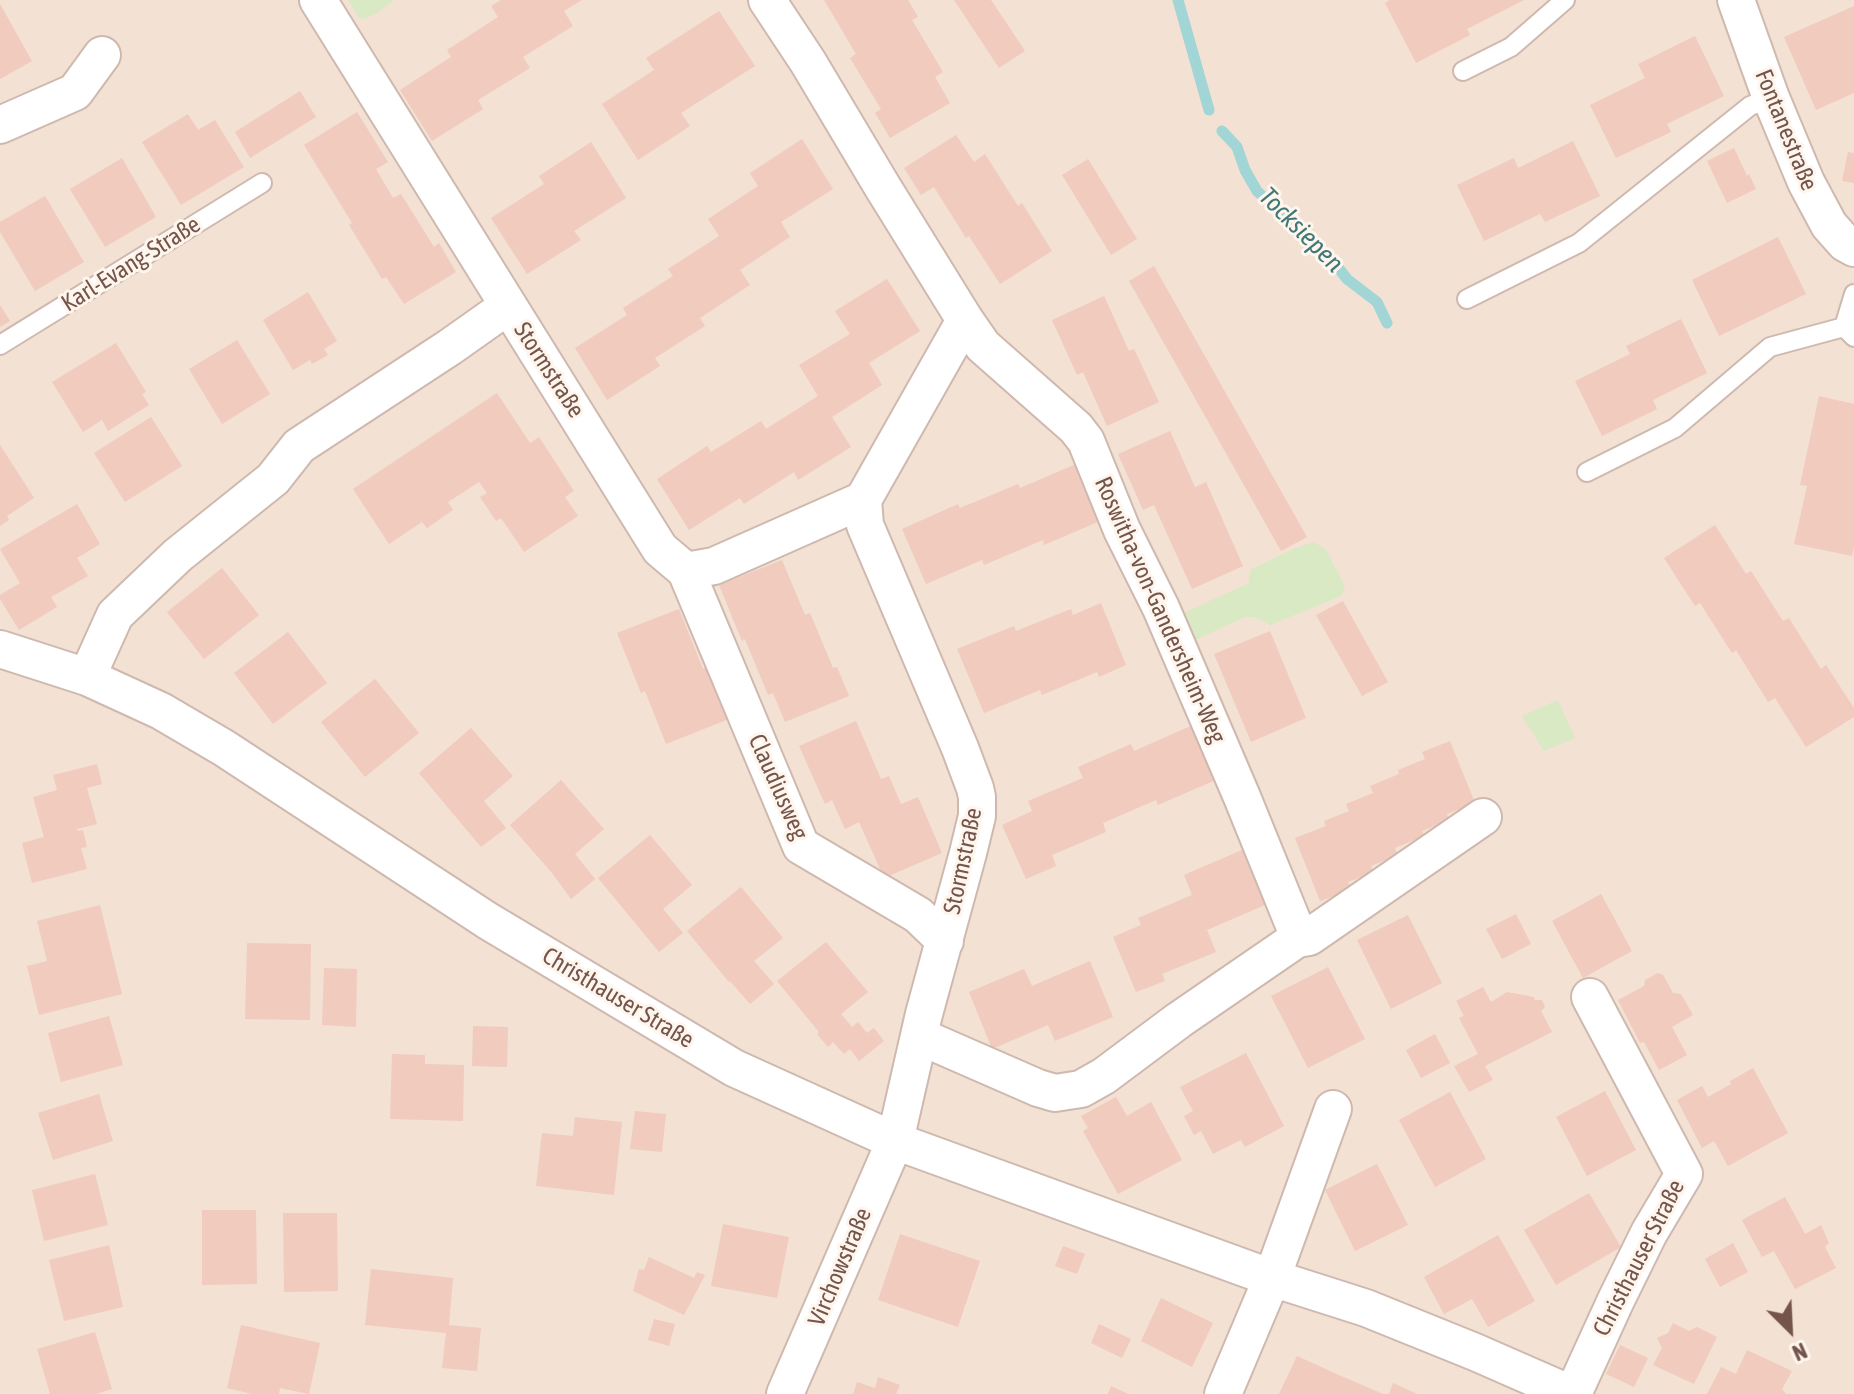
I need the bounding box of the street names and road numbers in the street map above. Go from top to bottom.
street label: Fontanestraße [1749,65,1823,195]
street label: Karl-Evang-Straße [56,210,206,318]
street label: Stormstraße [508,317,590,423]
street label: Roswitha-von-Gandersheim-Weg [1088,472,1232,748]
street label: Claudiusweg [742,730,814,844]
street label: Stormstraße [938,805,988,917]
street label: Christhauser Straße [537,941,699,1055]
street label: Christhauser Straße [1587,1175,1691,1341]
street label: Virchowstraße [802,1204,878,1330]

